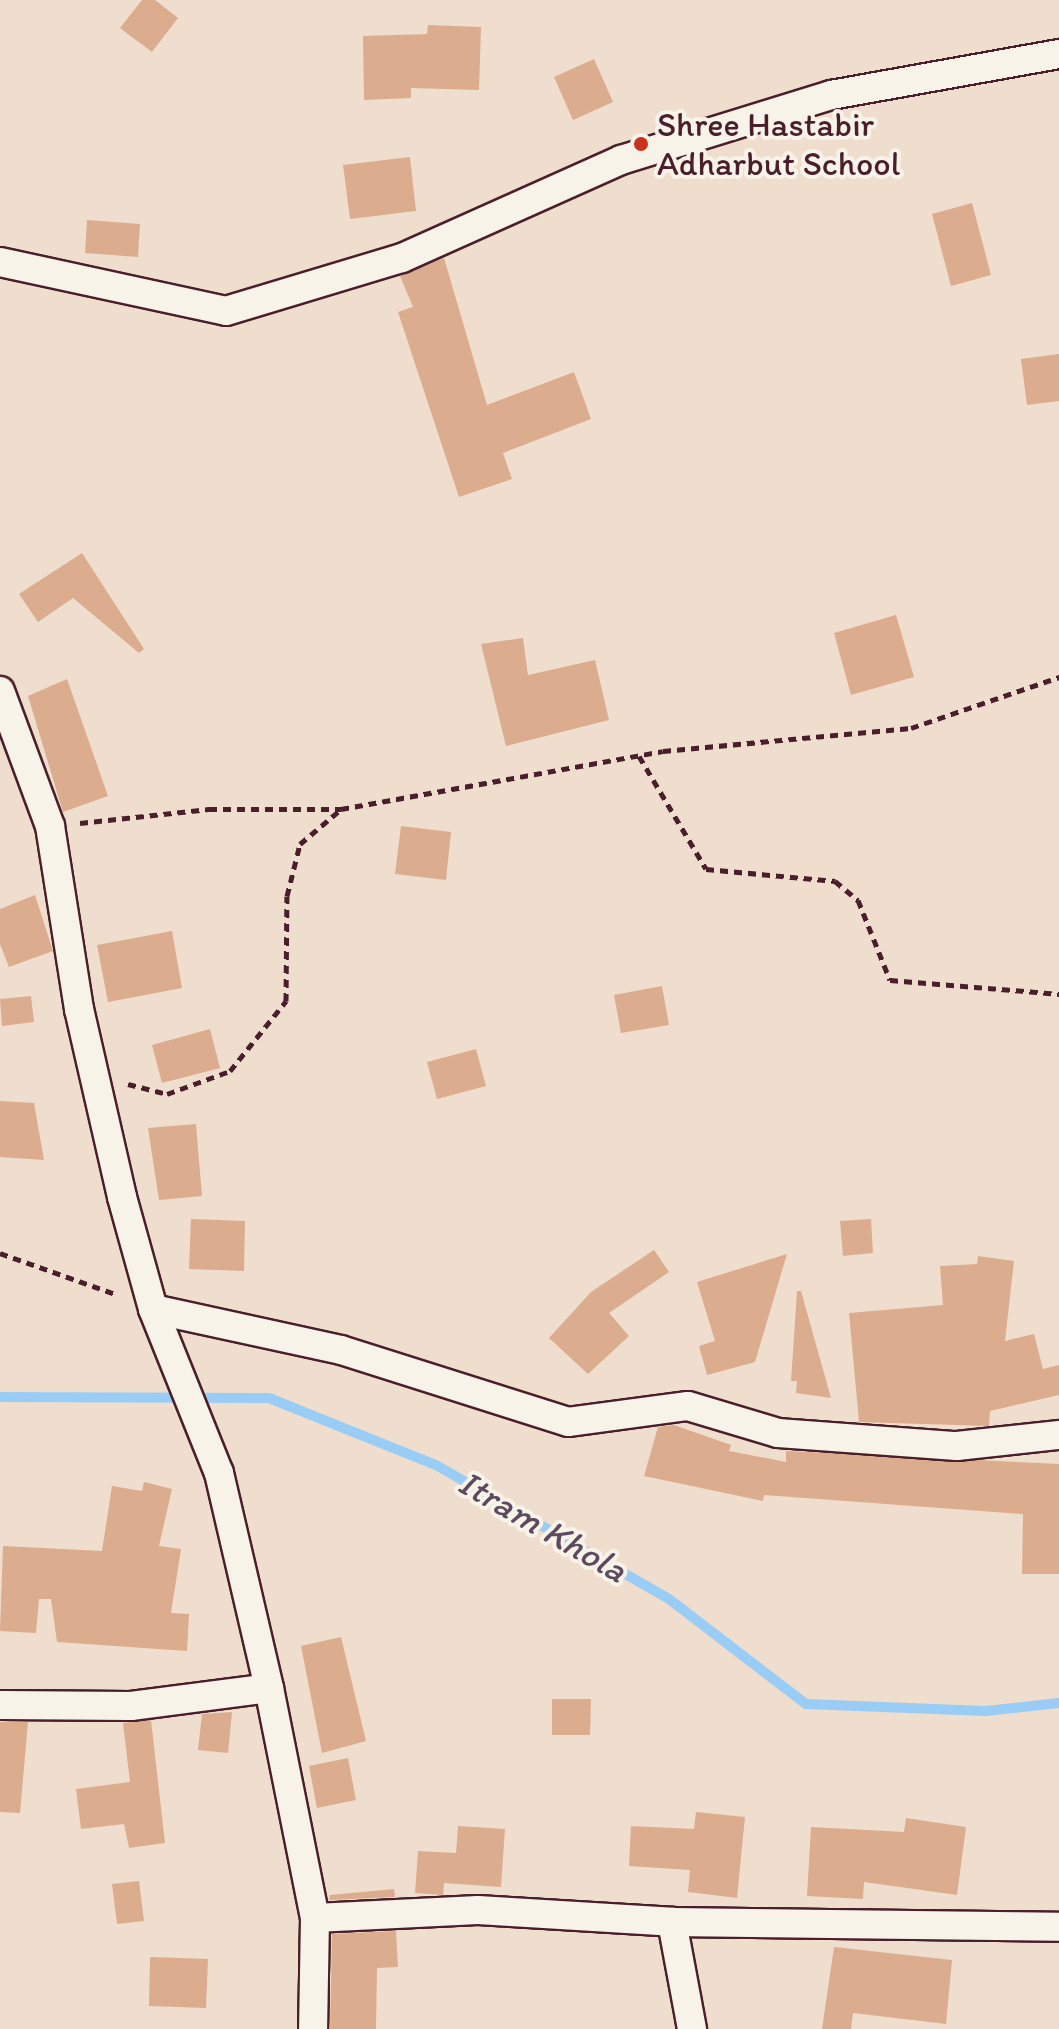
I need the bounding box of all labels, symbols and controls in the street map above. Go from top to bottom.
place label: Shree Hastabir Adharbut School [657,104,899,184]
marker: Shree Hastabir Adharbut School [632,135,650,153]
water label: Itram Khola [451,1461,635,1591]

